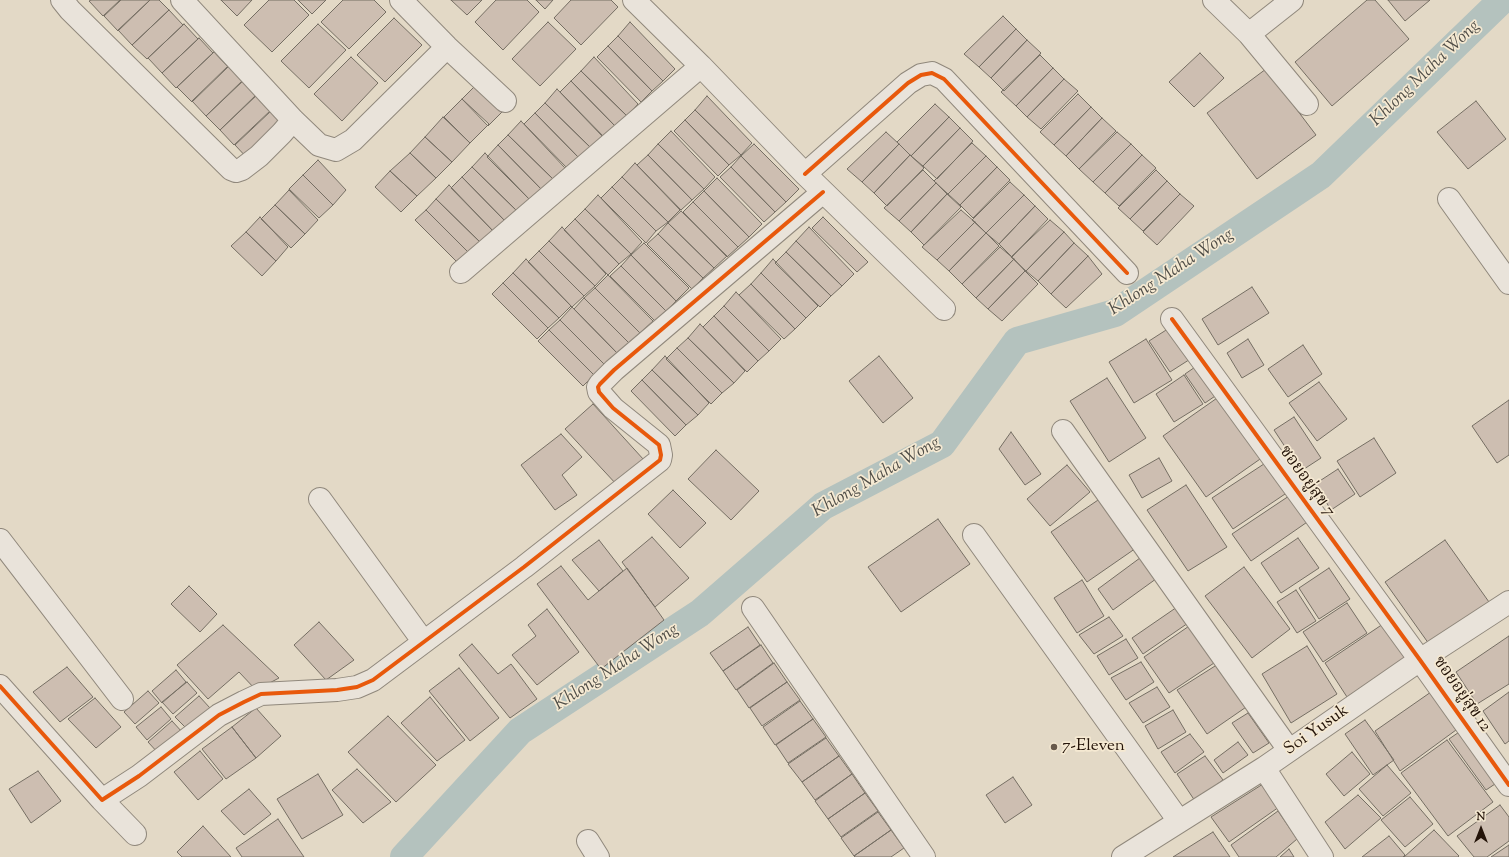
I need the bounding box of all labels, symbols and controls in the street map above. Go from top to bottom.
water label: Khlong Maha Wong [1367,16,1485,132]
water label: Khlong Maha Wong [1106,225,1238,321]
water label: Khlong Maha Wong [809,433,945,523]
street label: ซอยอยู่สุข 7 [1273,443,1339,521]
water label: Khlong Maha Wong [551,620,683,716]
street label: ซอยอยู่สุข 12 [1427,653,1495,737]
street label: Soi Yusuk [1281,701,1353,761]
place label: 7-Eleven [1062,737,1125,757]
marker: 7-Eleven [1049,742,1059,752]
north arrow [1461,809,1501,849]
text: N [1477,809,1485,825]

